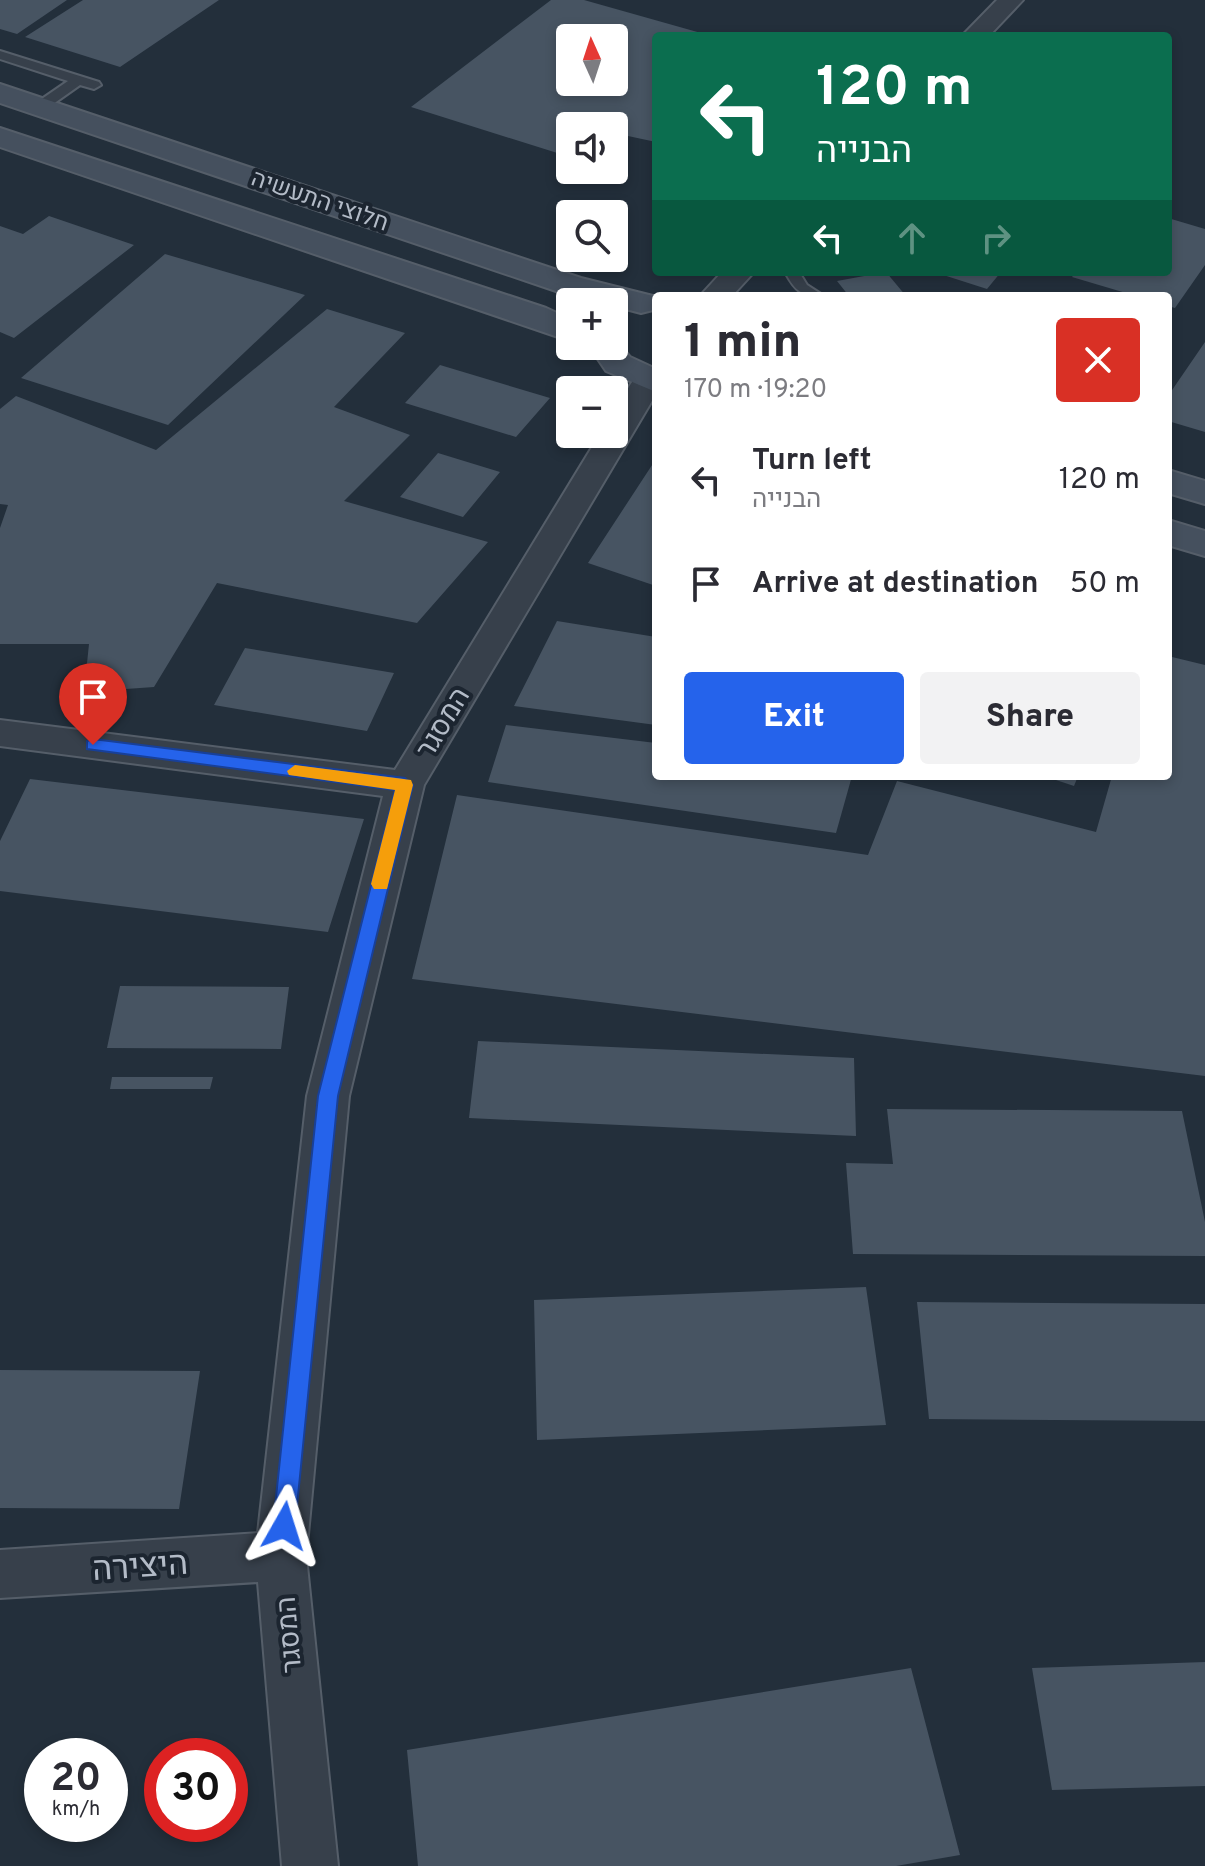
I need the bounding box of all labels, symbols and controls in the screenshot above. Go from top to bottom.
north arrow [556,24,628,96]
map controls [556,24,628,448]
text: 120 m [816,55,973,125]
icon: left [684,64,788,168]
button: sound [556,112,628,184]
text: הבנייה [816,130,912,176]
street label: חלוצי התעשיה [247,164,392,239]
button: search [556,200,628,272]
icon: left [806,216,850,260]
icon: ahead [890,216,934,260]
icon: right [974,216,1018,260]
button: + [556,288,628,360]
text: 1 min [684,314,801,374]
button: close [1056,318,1140,402]
text: 170 m · 19:20 [684,374,827,407]
button: − [556,376,628,448]
text: Turn left [752,443,872,480]
icon: left [684,458,728,502]
text: 120 m [1059,462,1140,499]
text: הבנייה [752,484,821,517]
icon: arrive [684,562,728,606]
text: Arrive at destination [752,566,1038,603]
text: 50 m [1070,566,1140,603]
pin [59,663,127,745]
button: Exit [684,672,904,764]
button: Share [920,672,1140,764]
icon: arrive [71,675,115,719]
street label: המסגר [409,681,480,766]
position arrow [242,1484,326,1568]
street label: היצירה [91,1544,190,1593]
street label: המסגר [270,1595,312,1674]
speed limit sign: 30 [144,1738,248,1842]
text: 20 [51,1755,101,1805]
text: km/h [52,1797,100,1823]

